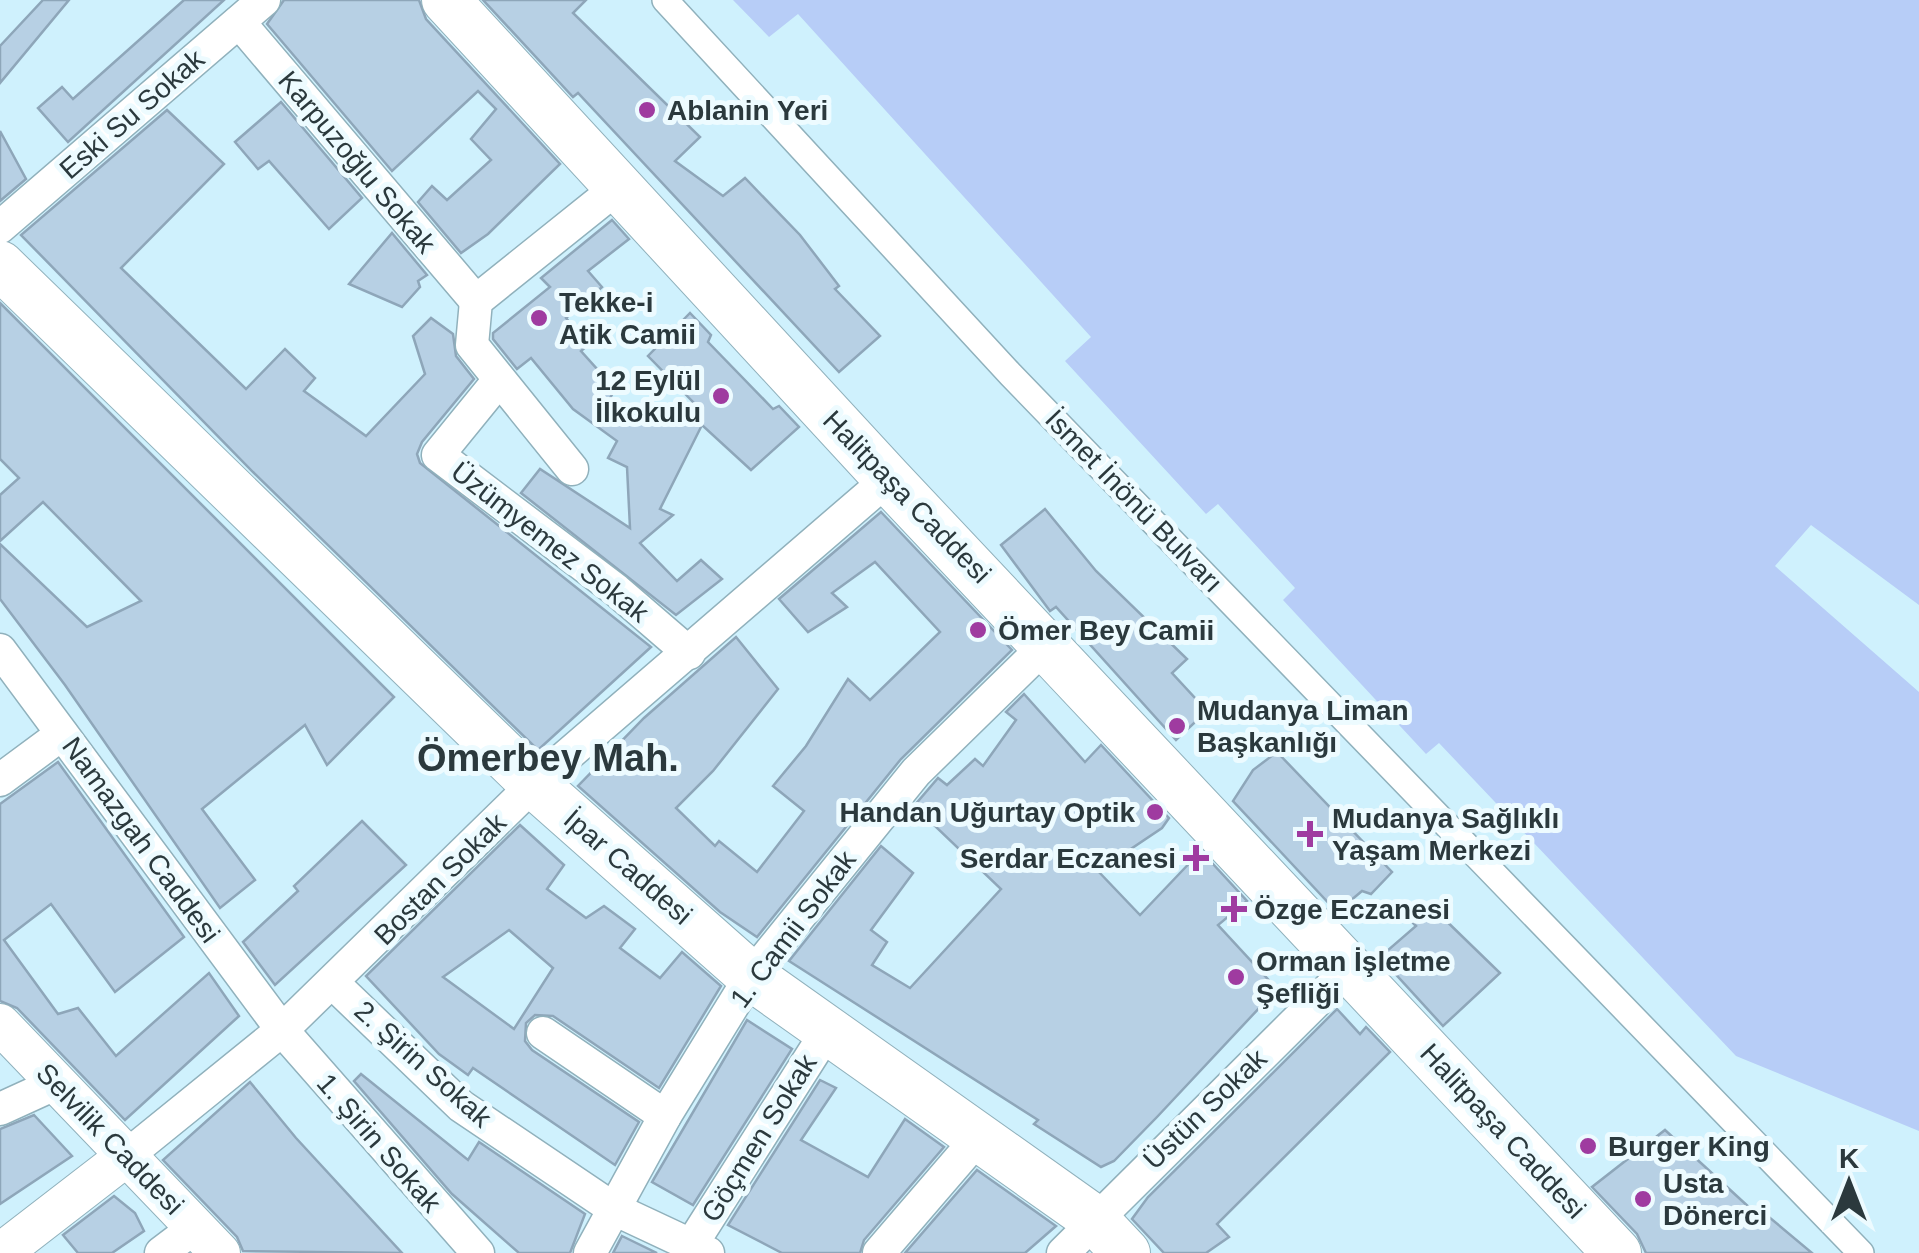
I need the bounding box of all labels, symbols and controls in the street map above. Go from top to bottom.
street label: Eski Su Sokak [54,42,211,185]
street label: Karpuzoğlu Sokak [272,65,443,260]
place label: Ablanin Yeri [667,95,828,126]
marker: Ablanin Yeri [636,99,658,121]
place label: Tekke-i Atik Camii [559,287,696,350]
marker: Tekke-i Atik Camii [528,307,550,329]
place label: 12 Eylül İlkokulu [595,365,701,428]
marker: 12 Eylül İlkokulu [710,385,732,407]
street label: İsmet İnönü Bulvarı [1039,403,1229,599]
street label: Halitpaşa Caddesi [817,404,997,590]
street label: Üzümyemez Sokak [445,456,655,629]
place label: Ömer Bey Camii [998,615,1214,646]
marker: Ömer Bey Camii [967,619,989,641]
place label: Mudanya Liman Başkanlığı [1197,695,1409,758]
marker: Mudanya Liman Başkanlığı [1166,715,1188,737]
street label: Namazgah Caddesi [56,731,226,949]
district label: Ömerbey Mah. [417,737,679,779]
place label: Handan Uğurtay Optik [839,797,1135,828]
marker: Handan Uğurtay Optik [1144,801,1166,823]
street label: İpar Caddesi [558,803,698,931]
place label: Mudanya Sağlıklı Yaşam Merkezi [1332,803,1559,866]
street label: Bostan Sokak [368,806,513,951]
marker: Mudanya Sağlıklı Yaşam Merkezi [1297,821,1323,847]
place label: Serdar Eczanesi [960,843,1176,874]
street label: 1. Camii Sokak [724,844,863,1014]
marker: Serdar Eczanesi [1185,847,1207,869]
place label: Özge Eczanesi [1254,894,1450,925]
marker: Özge Eczanesi [1223,898,1245,920]
place label: Orman İşletme Şefliği [1256,946,1451,1009]
marker: Orman İşletme Şefliği [1225,966,1247,988]
street label: 2. Şirin Sokak [348,995,498,1134]
street label: Halitpaşa Caddesi [1414,1037,1592,1225]
street label: Üstün Sokak [1137,1042,1274,1175]
street label: Göçmen Sokak [695,1048,823,1227]
street label: Selvilik Caddesi [30,1057,190,1221]
street label: 1. Şirin Sokak [311,1068,448,1219]
place label: Burger King [1608,1131,1770,1162]
north arrow [1799,1133,1899,1233]
marker: Burger King [1577,1135,1599,1157]
text: K [1839,1143,1859,1174]
place label: Usta Dönerci [1663,1168,1767,1231]
marker: Usta Dönerci [1632,1188,1654,1210]

